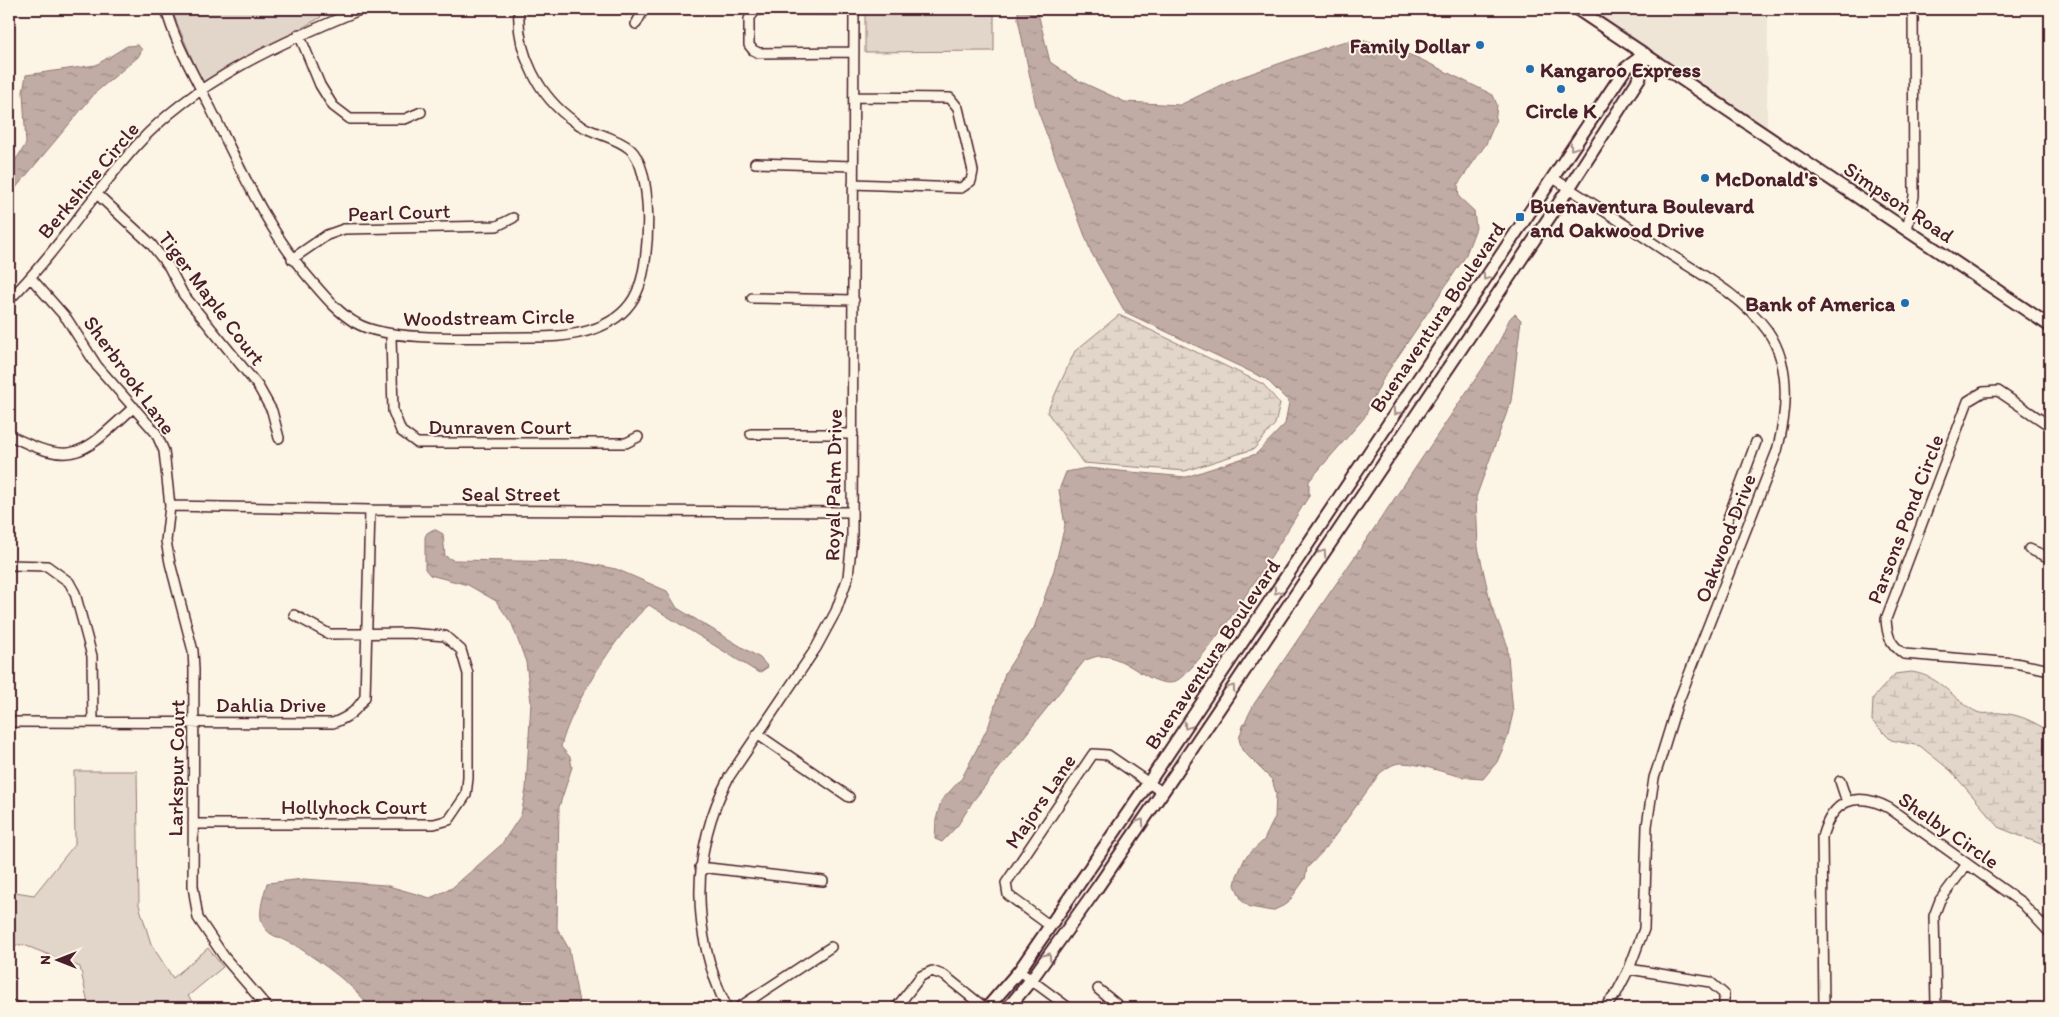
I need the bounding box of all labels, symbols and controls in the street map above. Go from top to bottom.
place label: Family Dollar [1350,33,1471,59]
marker: Family Dollar [1474,39,1486,51]
place label: Kangaroo Express [1540,57,1701,83]
marker: Kangaroo Express [1524,63,1536,75]
marker: Circle K [1555,83,1567,95]
place label: Circle K [1526,98,1597,123]
street label: Berkshire Circle [32,117,144,243]
one-way arrow [1570,141,1579,150]
street label: Simpson Road [1839,156,1959,248]
place label: McDonald's [1715,166,1818,191]
marker: McDonald's [1699,172,1711,184]
place label: Buenaventura Boulevard and Oakwood Drive [1530,193,1755,242]
street label: Pearl Court [347,198,451,226]
marker: Buenaventura Boulevard and Oakwood Drive [1514,211,1526,223]
street label: Buenaventura Boulevard [1364,217,1510,417]
street label: Tiger Maple Court [153,226,271,370]
one-way arrow [1483,272,1493,281]
place label: Bank of America [1745,291,1896,316]
marker: Bank of America [1899,297,1911,309]
street label: Woodstream Circle [403,303,575,331]
street label: Sherbrook Lane [79,311,181,439]
one-way arrow [1393,406,1402,416]
street label: Royal Palm Drive [819,409,847,561]
street label: Dunraven Court [428,414,572,439]
street label: Parsons Pond Circle [1861,431,1949,607]
street label: Oakwood Drive [1689,470,1761,606]
street label: Seal Street [462,481,561,506]
one-way arrow [1317,549,1326,559]
street label: Buenaventura Boulevard [1139,554,1285,754]
one-way arrow [1274,585,1283,595]
one-way arrow [1226,684,1235,694]
street label: Dahlia Drive [216,692,326,717]
street label: Larkspur Court [162,699,190,837]
one-way arrow [1183,721,1193,730]
street label: Majors Lane [999,749,1081,853]
street label: Shelby Circle [1894,786,2004,874]
street label: Hollyhock Court [281,794,427,819]
one-way arrow [1135,819,1144,828]
north arrow [32,934,82,984]
one-way arrow [1042,952,1051,962]
text: N [37,955,54,965]

